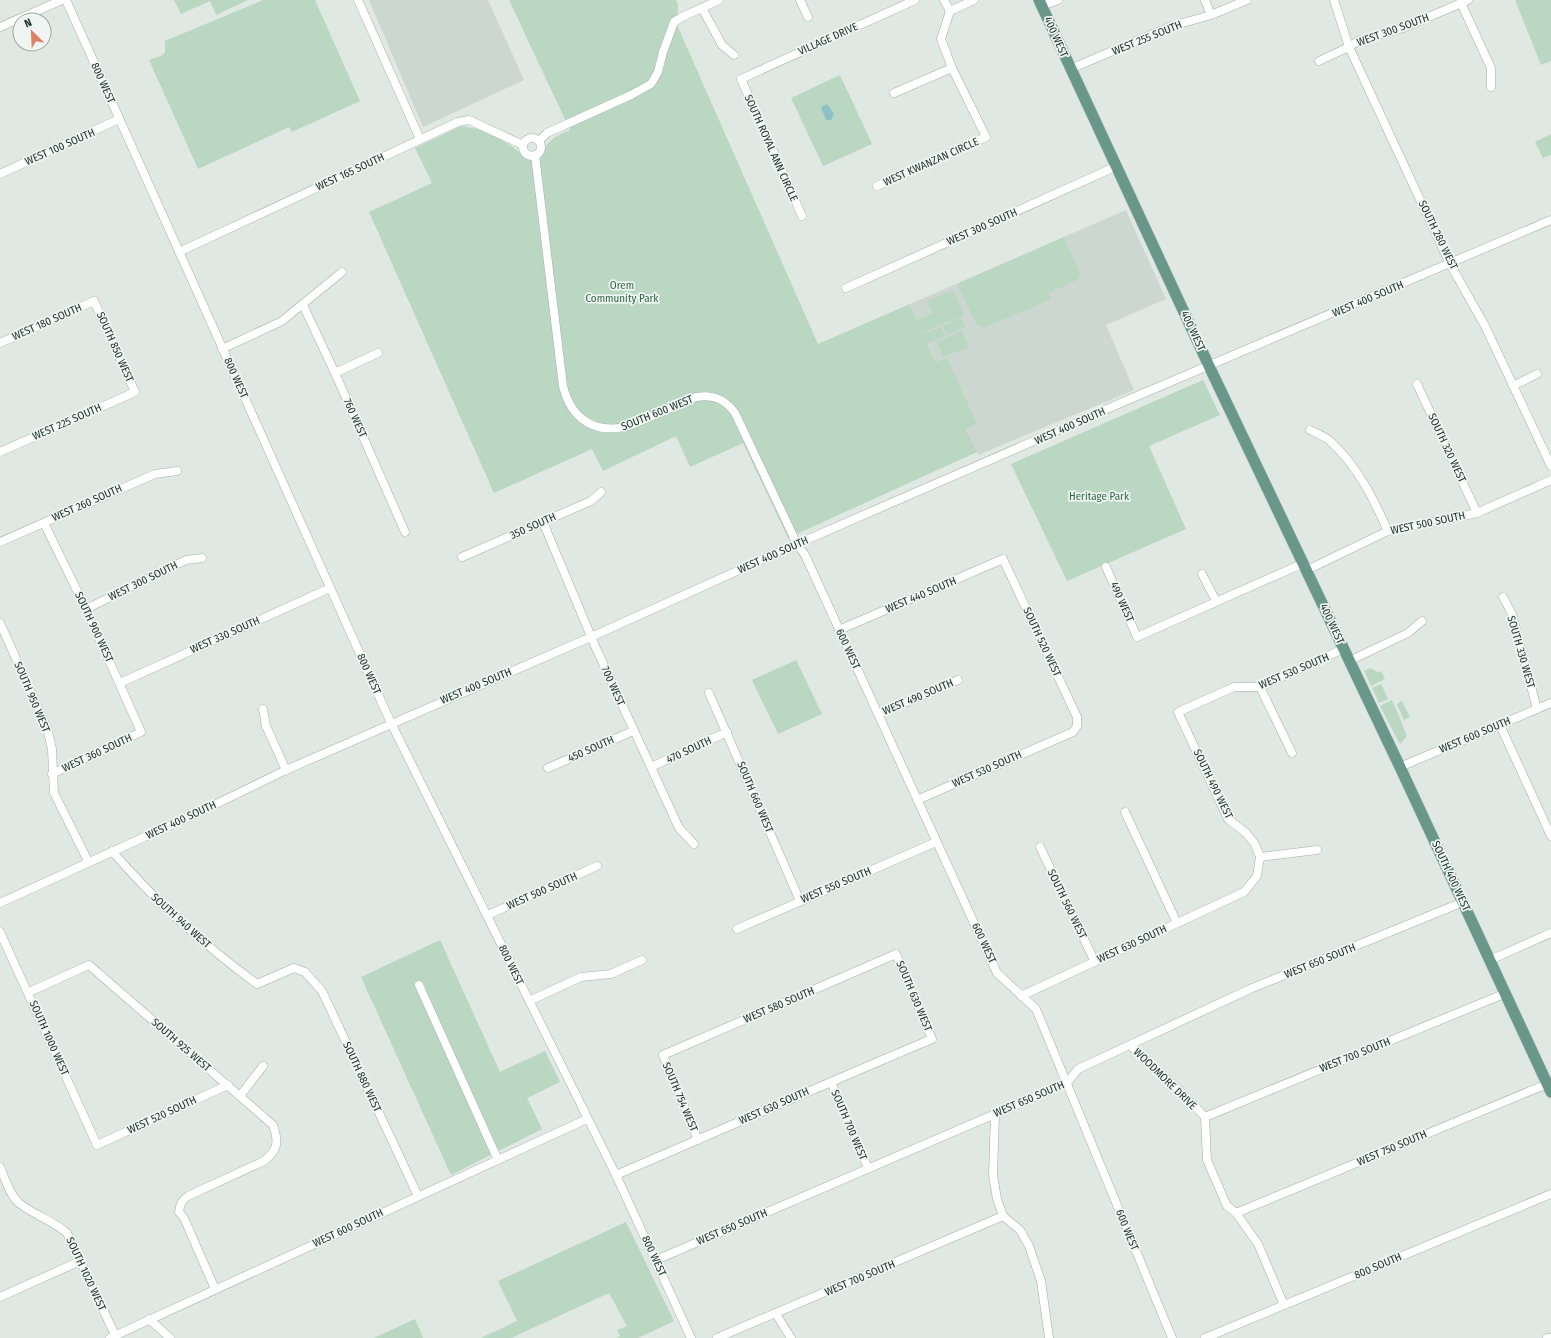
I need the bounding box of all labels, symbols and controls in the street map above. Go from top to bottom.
street label: WEST 300 SOUTH [1355,11,1431,49]
north arrow [12,12,52,52]
street label: 400 WEST [1041,15,1071,60]
text: N [22,16,34,31]
street label: WEST 255 SOUTH [1110,18,1184,58]
street label: VILLAGE DRIVE [796,20,860,58]
street label: 800 WEST [88,61,118,106]
street label: SOUTH ROYAL ANN CIRCLE [742,93,800,203]
street label: WEST 100 SOUTH [23,126,97,168]
street label: WEST KWANZAN CIRCLE [881,135,981,189]
street label: WEST 165 SOUTH [314,150,386,194]
street label: SOUTH 280 WEST [1416,198,1461,273]
street label: WEST 300 SOUTH [945,206,1019,248]
street label: WEST 400 SOUTH [1330,278,1406,320]
park label: Orem Community Park [586,279,659,305]
street label: WEST 180 SOUTH [10,301,84,343]
street label: 400 WEST [1178,309,1208,354]
street label: SOUTH 850 WEST [94,310,137,385]
street label: 800 WEST [221,356,251,401]
street label: SOUTH 600 WEST [619,392,696,433]
street label: 760 WEST [341,396,370,440]
street label: WEST 225 SOUTH [31,401,103,443]
street label: WEST 400 SOUTH [1033,405,1107,447]
street label: SOUTH 320 WEST [1425,411,1469,485]
street label: WEST 260 SOUTH [50,482,124,524]
park label: Heritage Park [1069,490,1130,503]
street label: WEST 500 SOUTH [1390,509,1466,537]
street label: 350 SOUTH [508,510,558,542]
street label: WEST 400 SOUTH [736,534,810,576]
street label: WEST 300 SOUTH [106,559,180,603]
street label: WEST 440 SOUTH [884,574,958,616]
street label: 490 WEST [1107,580,1137,625]
street label: SOUTH 900 WEST [72,590,116,665]
street label: 400 WEST [1317,602,1347,647]
street label: SOUTH 520 WEST [1020,605,1064,679]
street label: WEST 330 SOUTH [188,614,262,656]
street label: SOUTH 330 WEST [1504,614,1538,691]
street label: 600 WEST [833,627,863,672]
street label: WEST 530 SOUTH [1257,650,1331,692]
street label: 800 WEST [354,652,384,697]
street label: SOUTH 950 WEST [11,660,53,735]
street label: 700 WEST [599,664,628,709]
street label: WEST 400 SOUTH [438,665,514,707]
street label: WEST 490 SOUTH [881,676,955,718]
street label: WEST 600 SOUTH [1437,714,1513,756]
street label: WEST 360 SOUTH [60,731,134,775]
street label: 450 SOUTH [566,733,616,765]
street label: 470 SOUTH [664,734,714,766]
street label: SOUTH 490 WEST [1191,747,1236,822]
street label: WEST 530 SOUTH [950,748,1024,790]
street label: SOUTH 660 WEST [734,759,776,835]
street label: WEST 400 SOUTH [144,798,218,842]
street label: SOUTH 400 WEST [1429,839,1473,914]
street label: WEST 550 SOUTH [799,864,873,906]
street label: SOUTH 560 WEST [1045,867,1090,942]
street label: WEST 500 SOUTH [505,870,579,912]
street label: SOUTH 940 WEST [149,891,214,952]
street label: 600 WEST [969,921,999,966]
street label: WEST 630 SOUTH [1095,922,1169,966]
street label: WEST 650 SOUTH [1283,941,1357,981]
street label: 800 WEST [496,943,527,988]
street label: SOUTH 630 WEST [893,959,935,1034]
street label: WEST 580 SOUTH [742,984,816,1026]
street label: SOUTH 1000 WEST [27,998,72,1078]
street label: SOUTH 925 WEST [149,1016,214,1075]
street label: WEST 700 SOUTH [1318,1035,1392,1075]
street label: SOUTH 880 WEST [340,1040,384,1115]
street label: WOODMORE DRIVE [1131,1046,1199,1112]
street label: SOUTH 754 WEST [660,1060,701,1134]
street label: WEST 650 SOUTH [992,1078,1066,1120]
street label: WEST 630 SOUTH [737,1085,811,1127]
street label: SOUTH 700 WEST [828,1088,870,1163]
street label: WEST 520 SOUTH [125,1093,199,1137]
street label: WEST 750 SOUTH [1355,1127,1429,1169]
street label: WEST 600 SOUTH [311,1206,385,1250]
street label: WEST 650 SOUTH [695,1206,769,1248]
street label: 600 WEST [1113,1208,1141,1253]
street label: 800 WEST [639,1234,669,1279]
street label: SOUTH 1020 WEST [63,1235,109,1314]
street label: 800 SOUTH [1352,1250,1404,1282]
street label: WEST 700 SOUTH [823,1257,897,1299]

